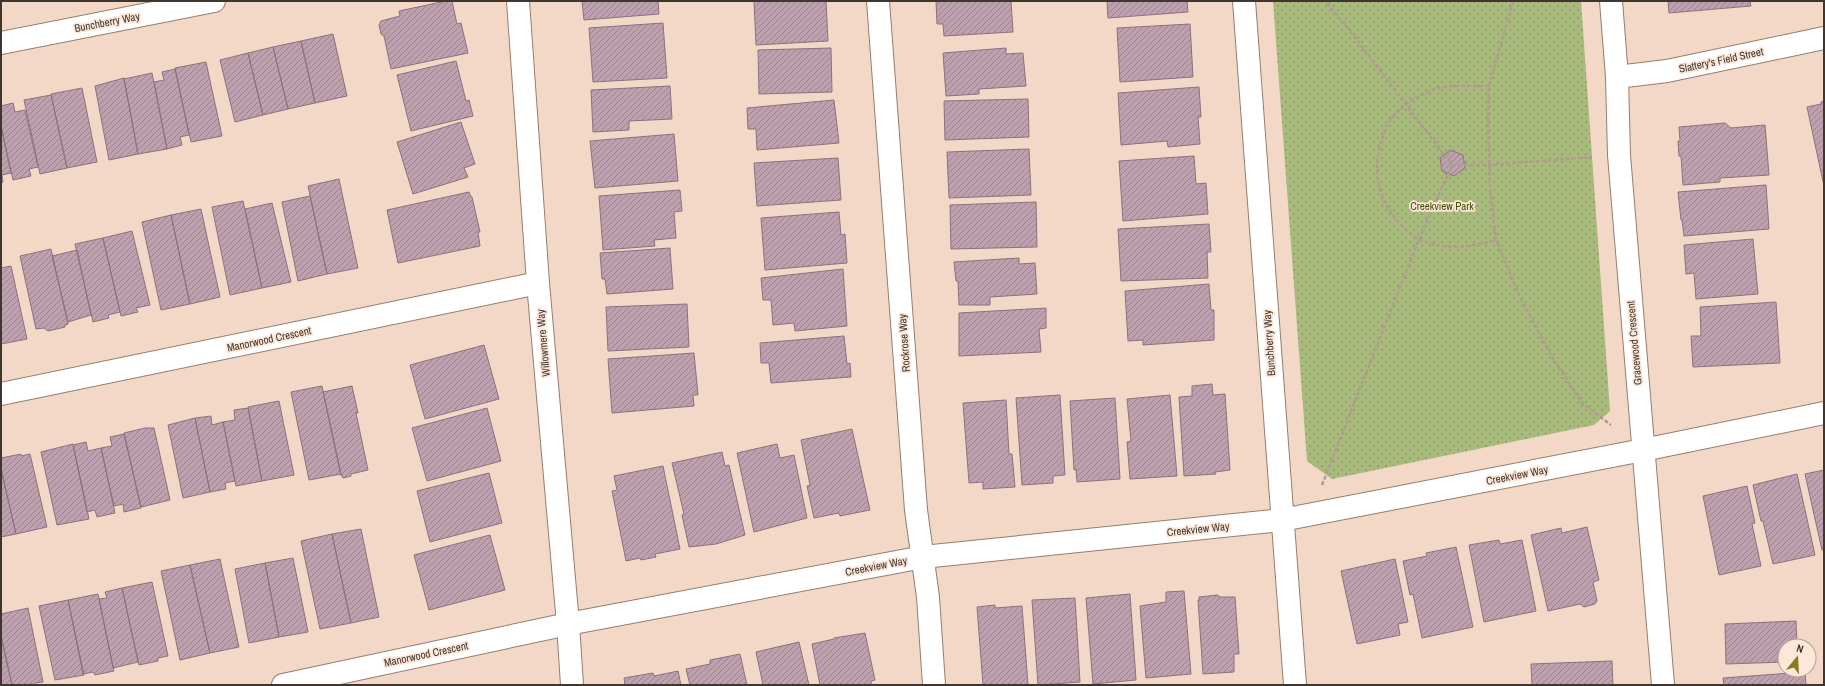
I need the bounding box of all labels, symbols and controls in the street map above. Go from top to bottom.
street label: Bunchberry Way [73,9,141,35]
street label: Slattery's Field Street [1677,44,1765,76]
park label: Creekview Park [1410,199,1474,213]
street label: Gracewood Crescent [1623,300,1645,386]
street label: Willowmere Way [533,308,553,377]
street label: Bunchberry Way [1260,309,1278,377]
street label: Rockrose Way [895,313,913,373]
street label: Manorwood Crescent [226,323,313,355]
street label: Creekview Way [1485,462,1550,488]
street label: Creekview Way [1166,519,1230,539]
street label: Creekview Way [844,553,909,579]
street label: Manorwood Crescent [383,638,470,670]
north arrow [1777,638,1817,678]
text: N [1795,641,1805,656]

